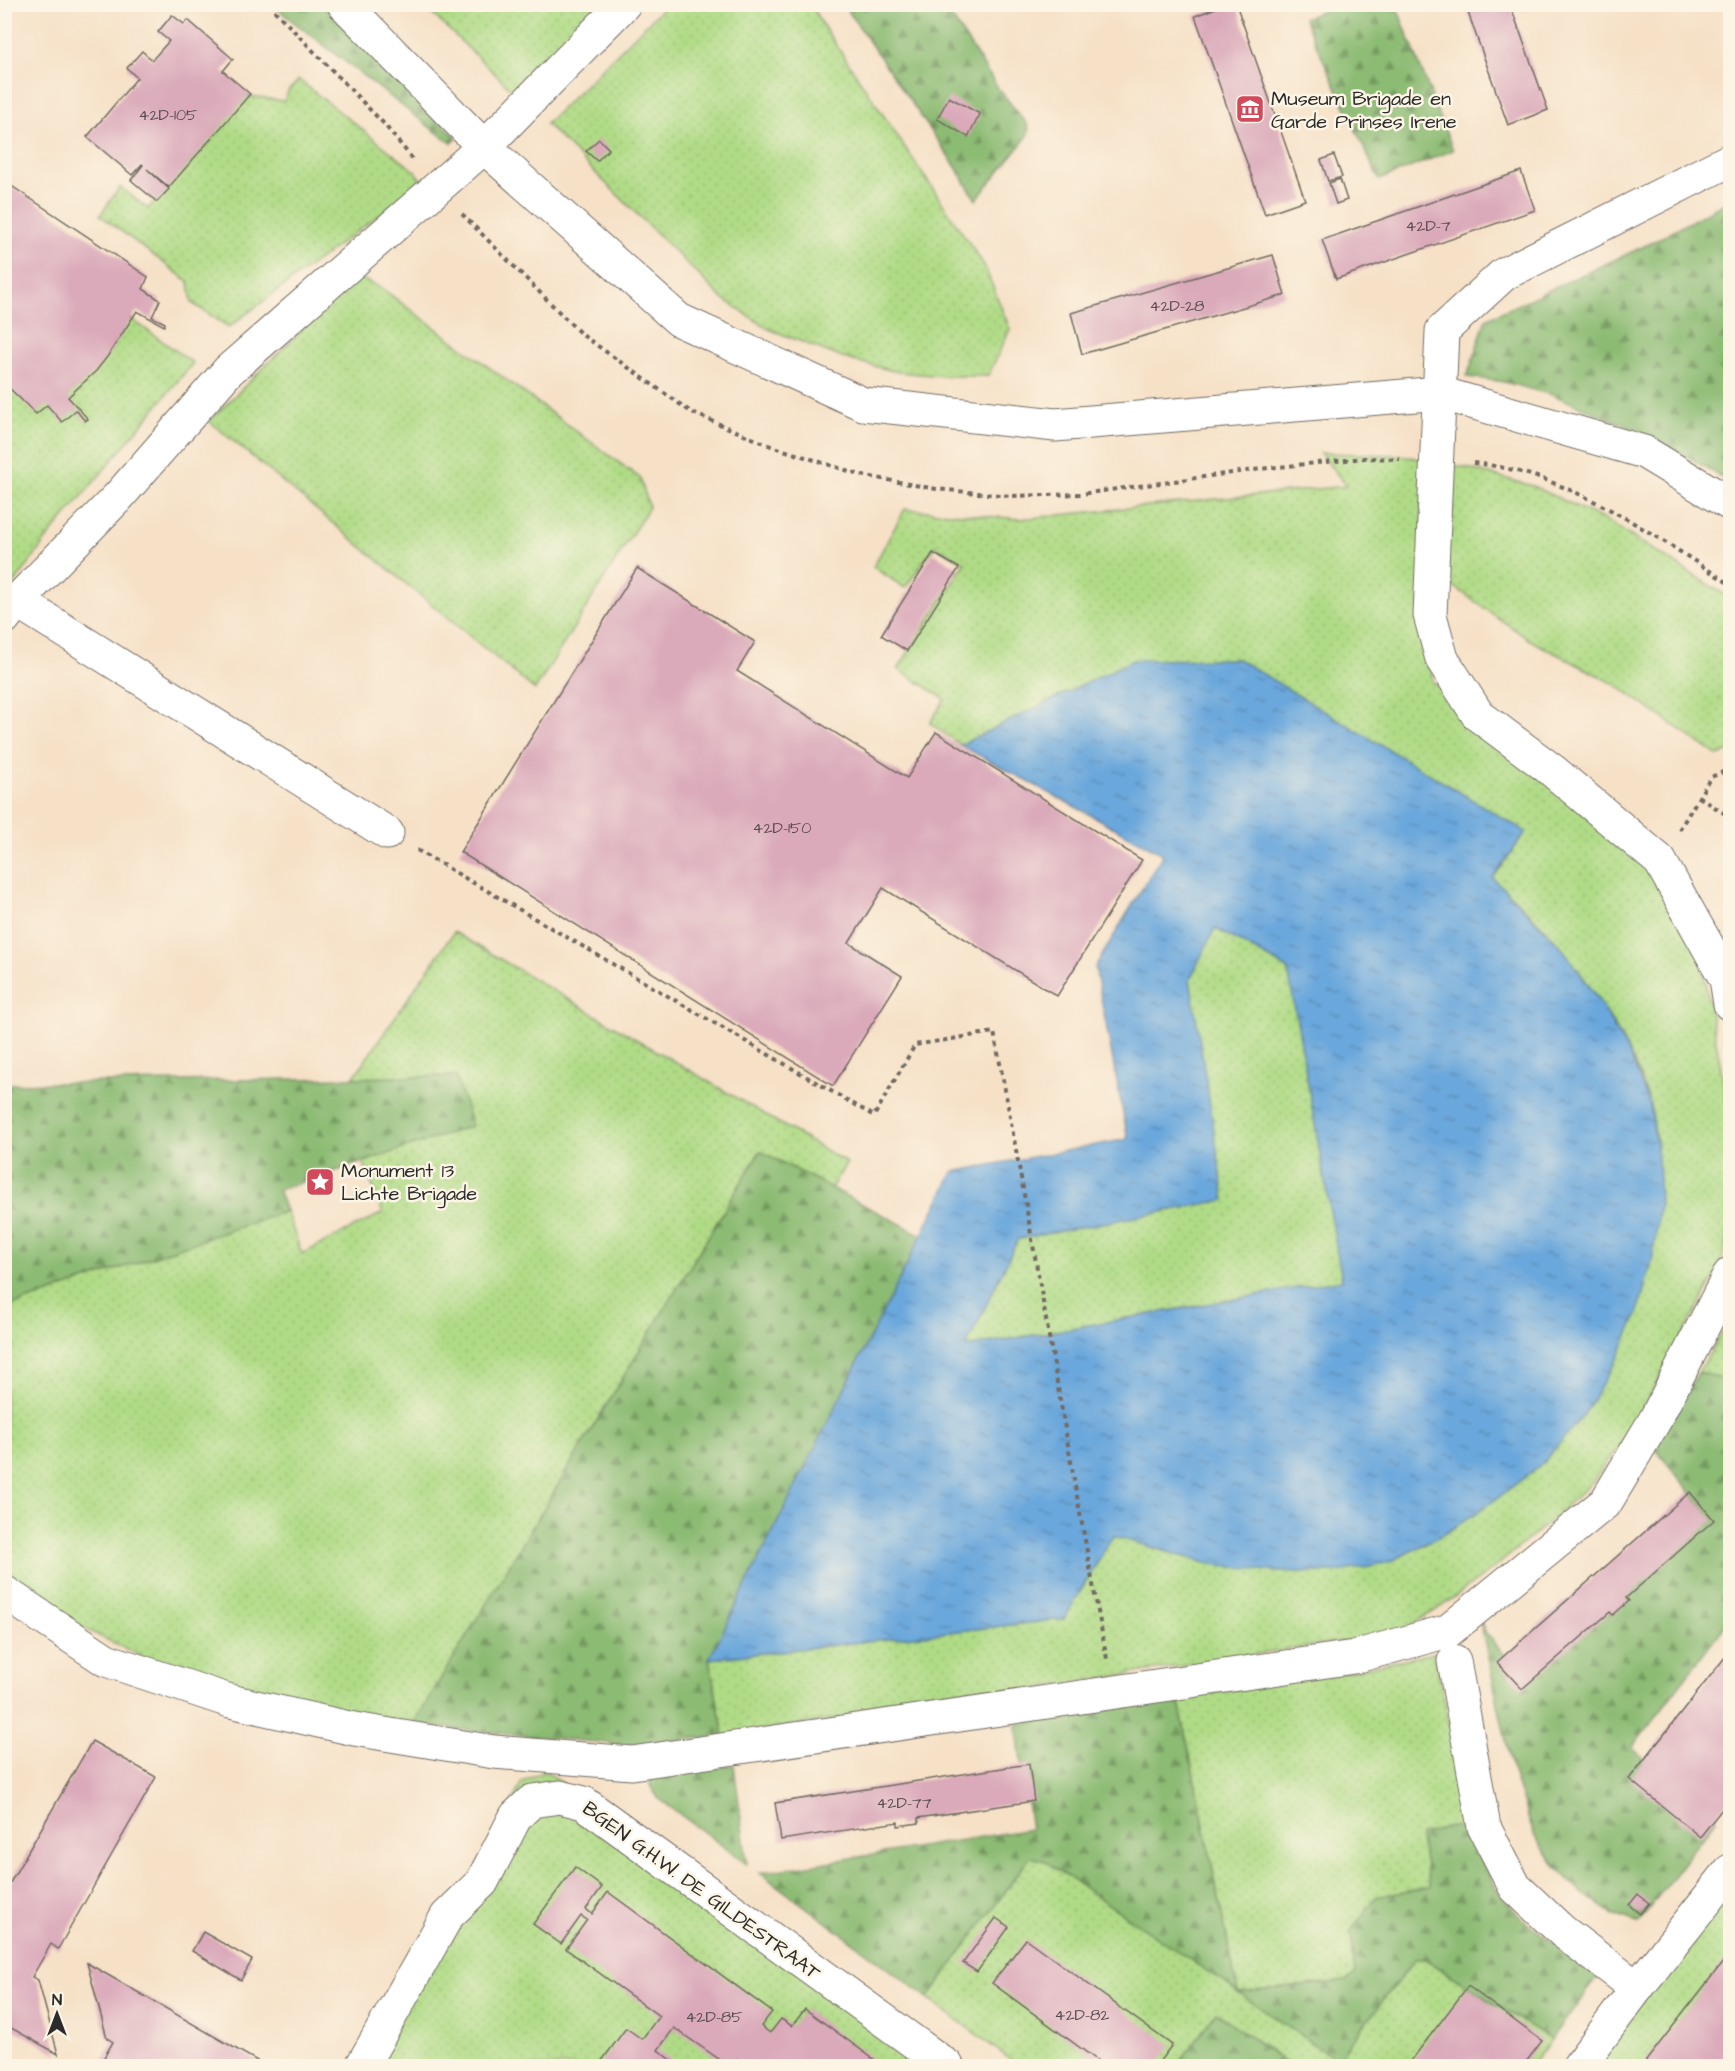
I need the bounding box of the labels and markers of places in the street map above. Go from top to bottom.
place label: Museum Brigade en Garde Prinses Irene [1271,85,1457,136]
museum icon: Museum Brigade en Garde Prinses Irene [1234,93,1266,125]
place label: Monument 13 Lichte Brigade [341,1157,477,1209]
place icon: Monument 13 Lichte Brigade [304,1166,336,1198]

